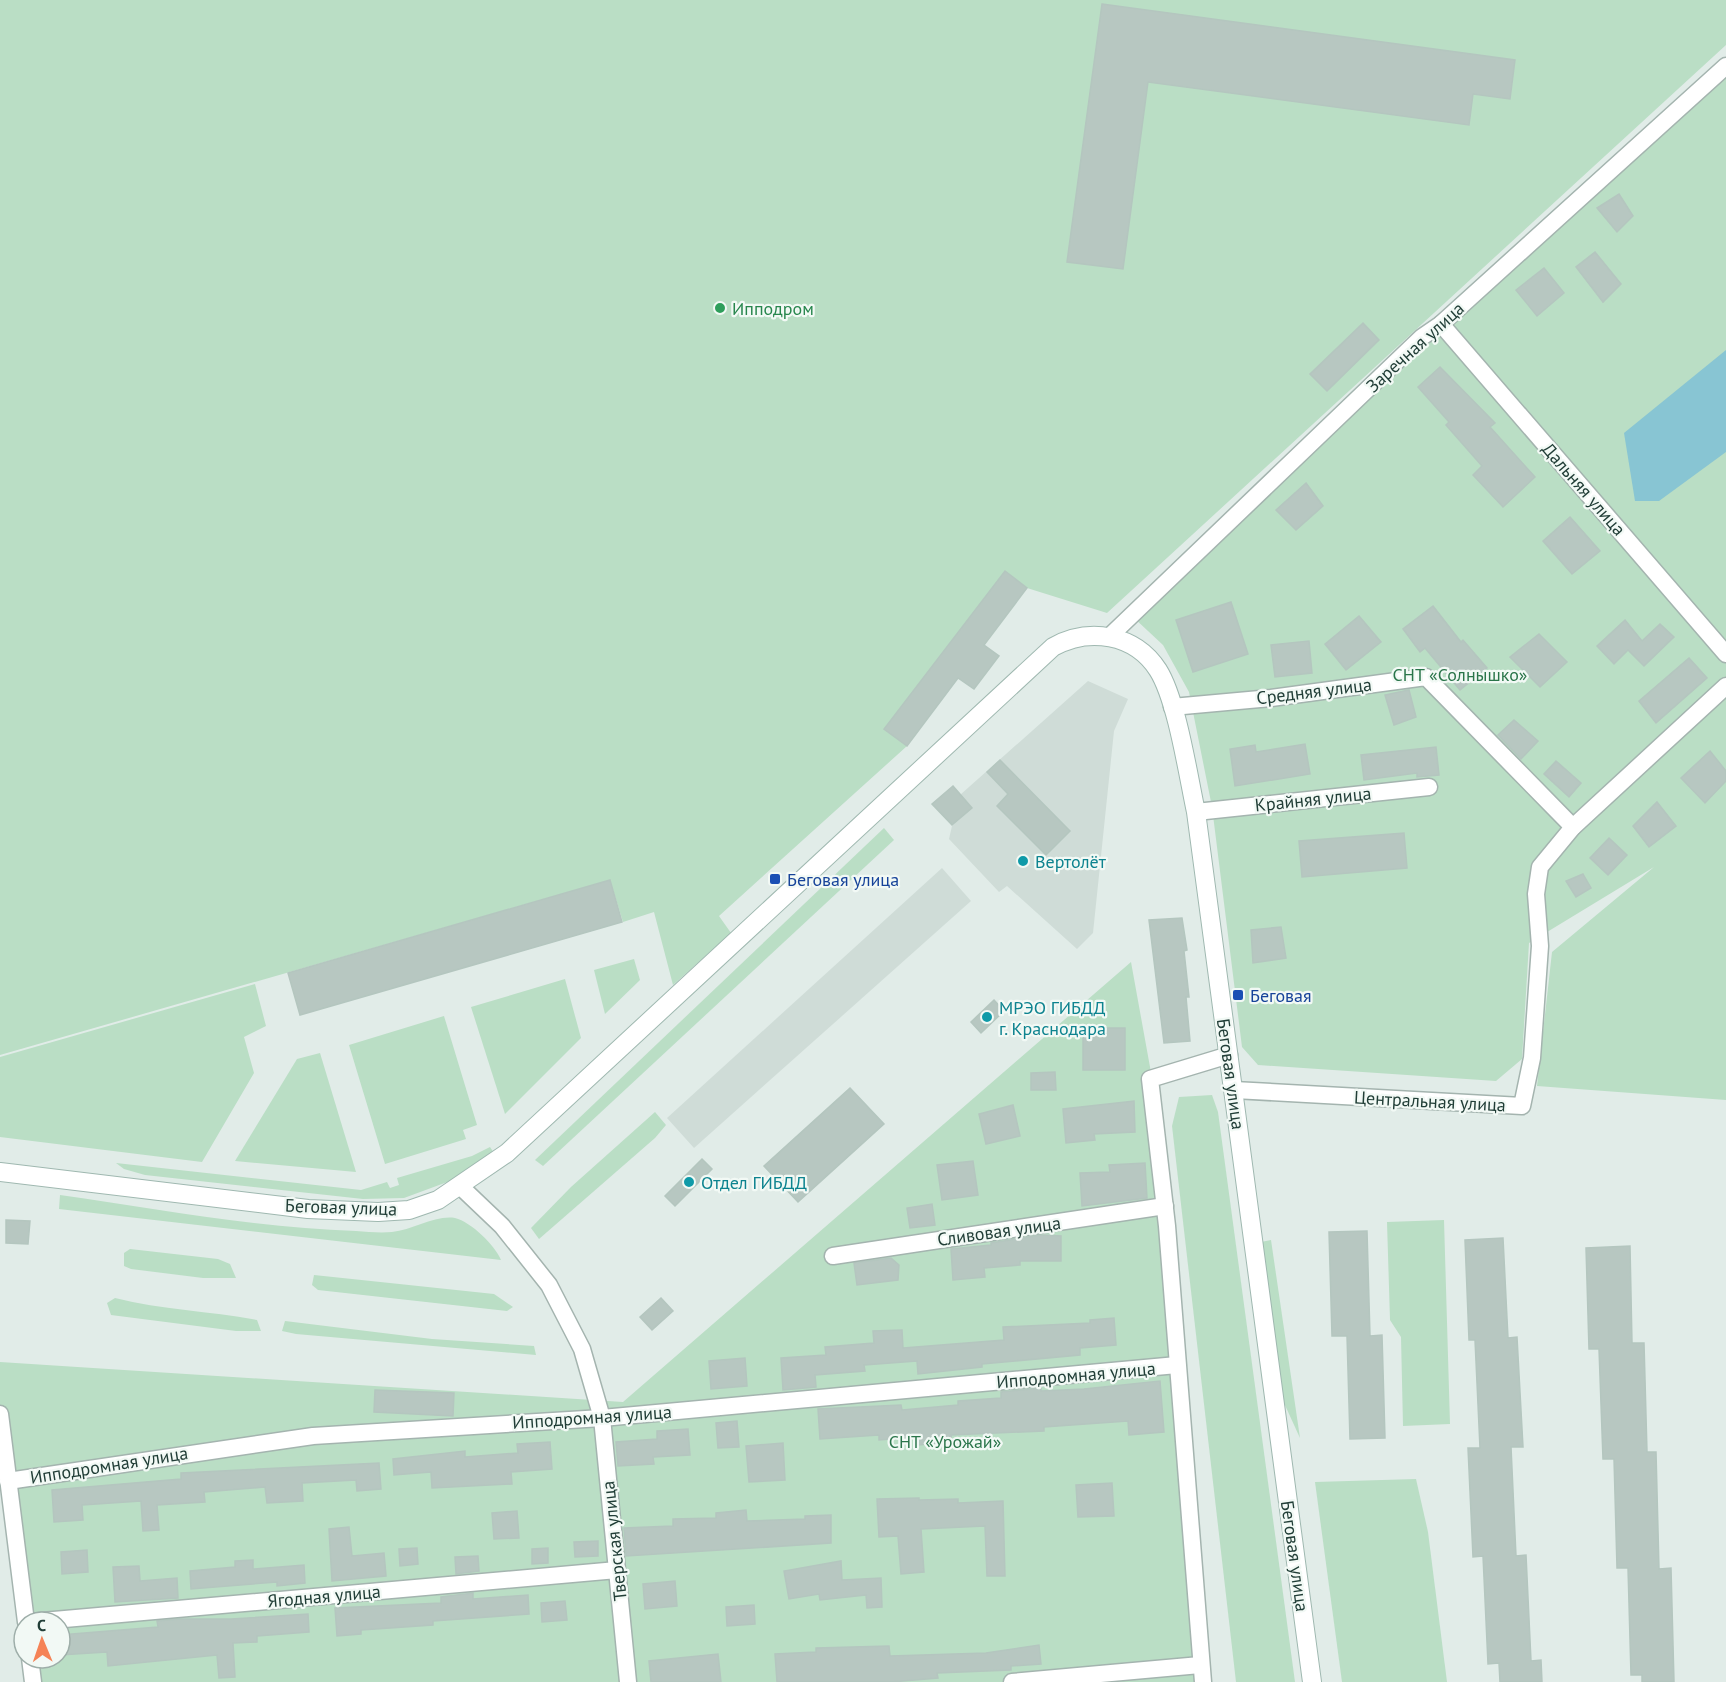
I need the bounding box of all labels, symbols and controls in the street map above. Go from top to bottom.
place label: Ипподром [732,297,814,320]
street label: Заречная улица [1361,297,1469,397]
marker: Ипподром [713,301,727,315]
street label: Дальняя улица [1537,438,1631,540]
park label: СНТ «Солнышко» [1393,663,1527,686]
street label: Средняя улица [1255,673,1373,709]
street label: Крайняя улица [1254,781,1372,817]
place label: Вертолёт [1035,850,1107,873]
marker: Вертолёт [1016,854,1030,868]
place label: Беговая улица [787,868,899,891]
marker: Беговая улица [768,872,782,886]
place label: Беговая [1250,984,1312,1007]
marker: Беговая [1231,988,1245,1002]
place label: МРЭО ГИБДД г. Краснодара [999,996,1106,1040]
marker: МРЭО ГИБДД г. Краснодара [980,1010,994,1024]
street label: Беговая улица [1212,1017,1250,1131]
street label: Центральная улица [1354,1086,1506,1116]
place label: Отдел ГИБДД [701,1171,807,1194]
marker: Отдел ГИБДД [682,1175,696,1189]
street label: Беговая улица [285,1194,397,1220]
street label: Сливовая улица [936,1211,1062,1251]
street label: Ипподромная улица [995,1357,1157,1393]
street label: Ипподромная улица [512,1400,672,1434]
park label: СНТ «Урожай» [889,1430,1001,1453]
street label: Ипподромная улица [28,1441,190,1489]
street label: Тверская улица [596,1480,632,1602]
street label: Беговая улица [1276,1499,1314,1613]
street label: Ягодная улица [266,1580,382,1612]
north arrow [12,1610,72,1670]
text: С [37,1615,46,1635]

